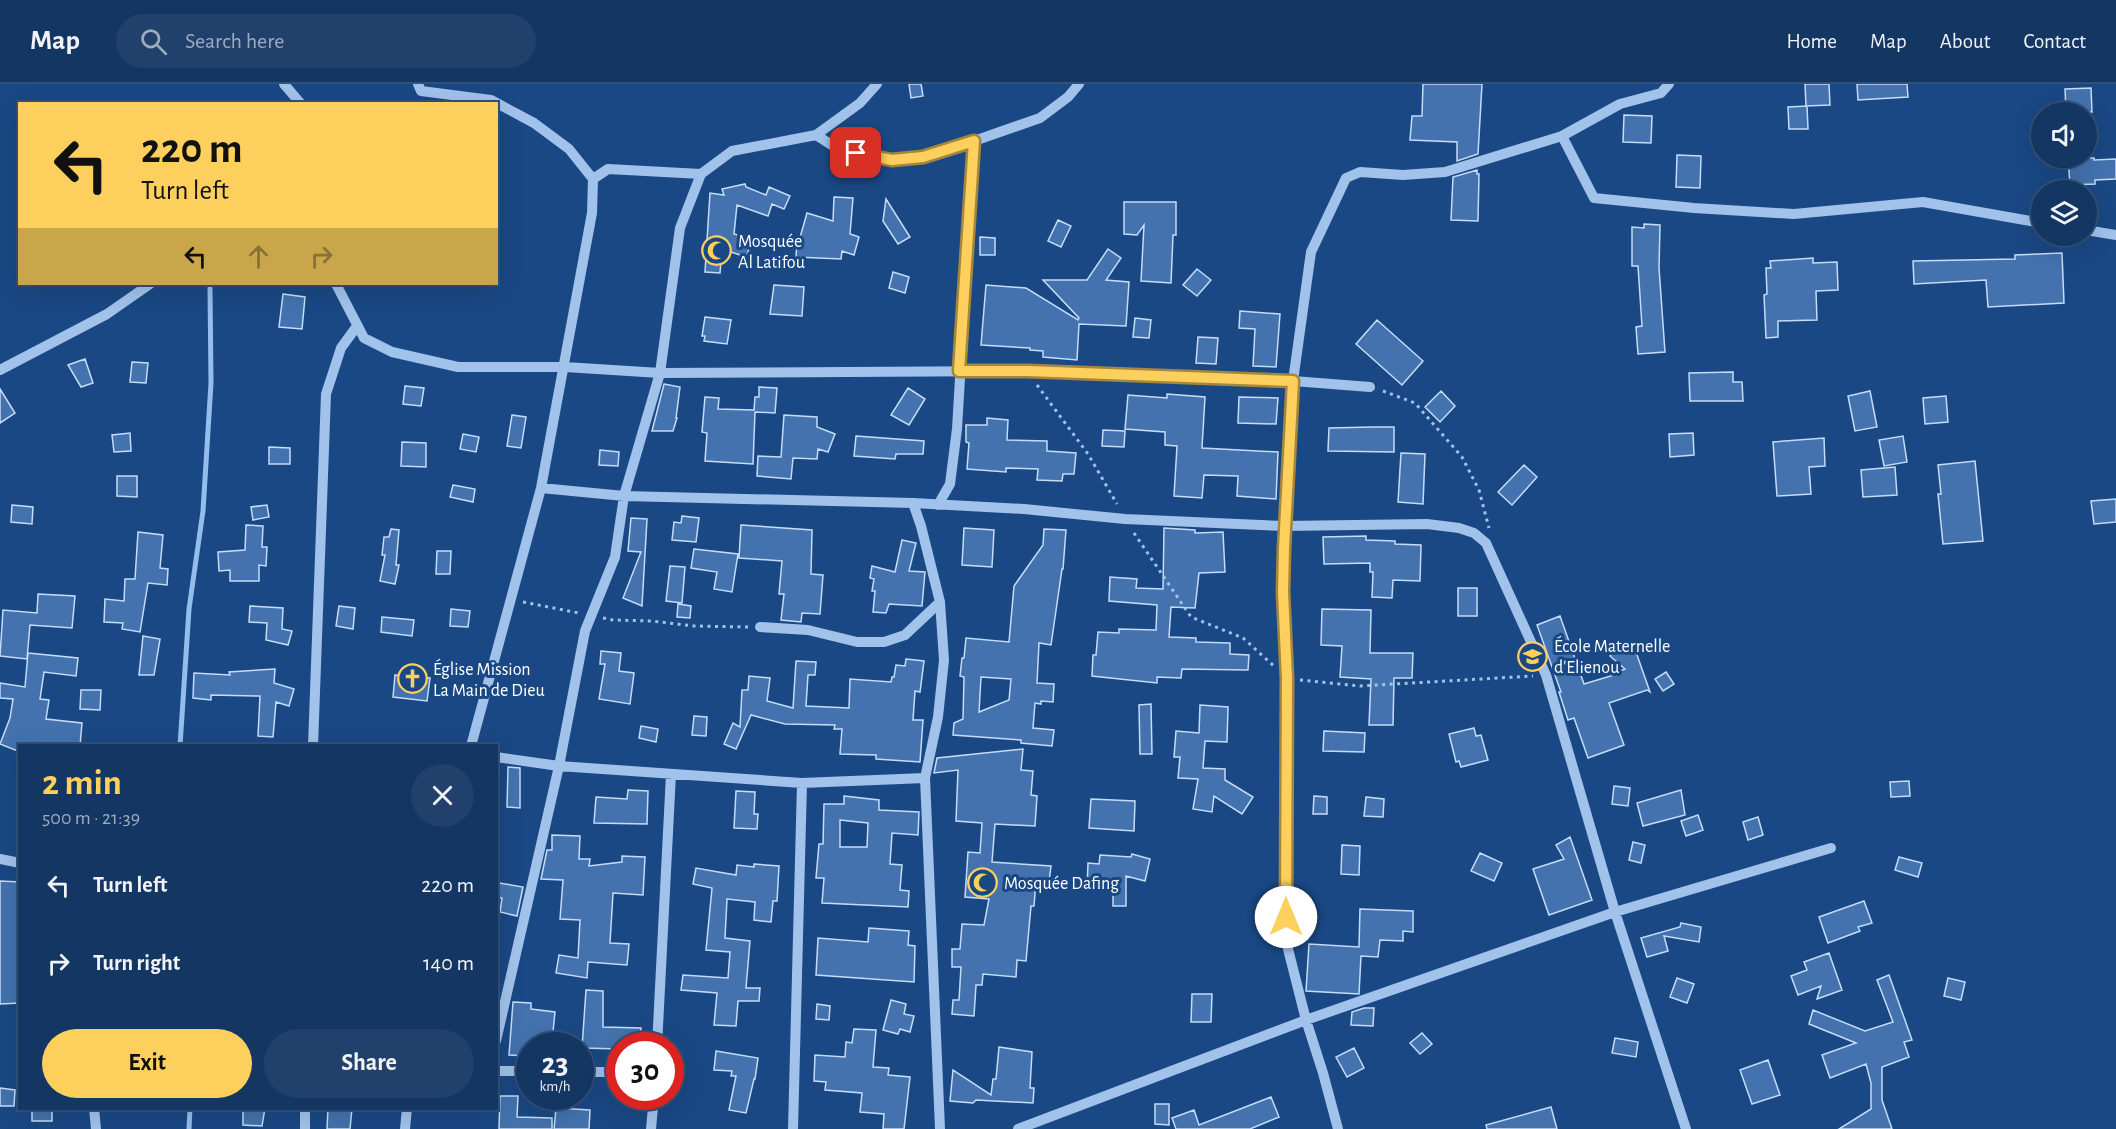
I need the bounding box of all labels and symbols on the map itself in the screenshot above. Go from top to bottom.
pin [830,127,881,178]
place label: Mosquée Al Latifou [738,233,805,272]
mosque icon: Mosquée Al Latifou [701,235,733,267]
place label: École Maternelle d'Elienou [1554,635,1670,677]
school or university icon: École Maternelle d'Elienou [1517,640,1549,672]
place label: Église Mission La Main de Dieu [433,658,545,700]
church icon: Église Mission La Main de Dieu [396,663,428,695]
mosque icon: Mosquée Dafing [967,867,999,899]
place label: Mosquée Dafing [1004,875,1119,893]
position arrow [1254,885,1318,949]
speed limit sign: 30 [606,1032,684,1110]

